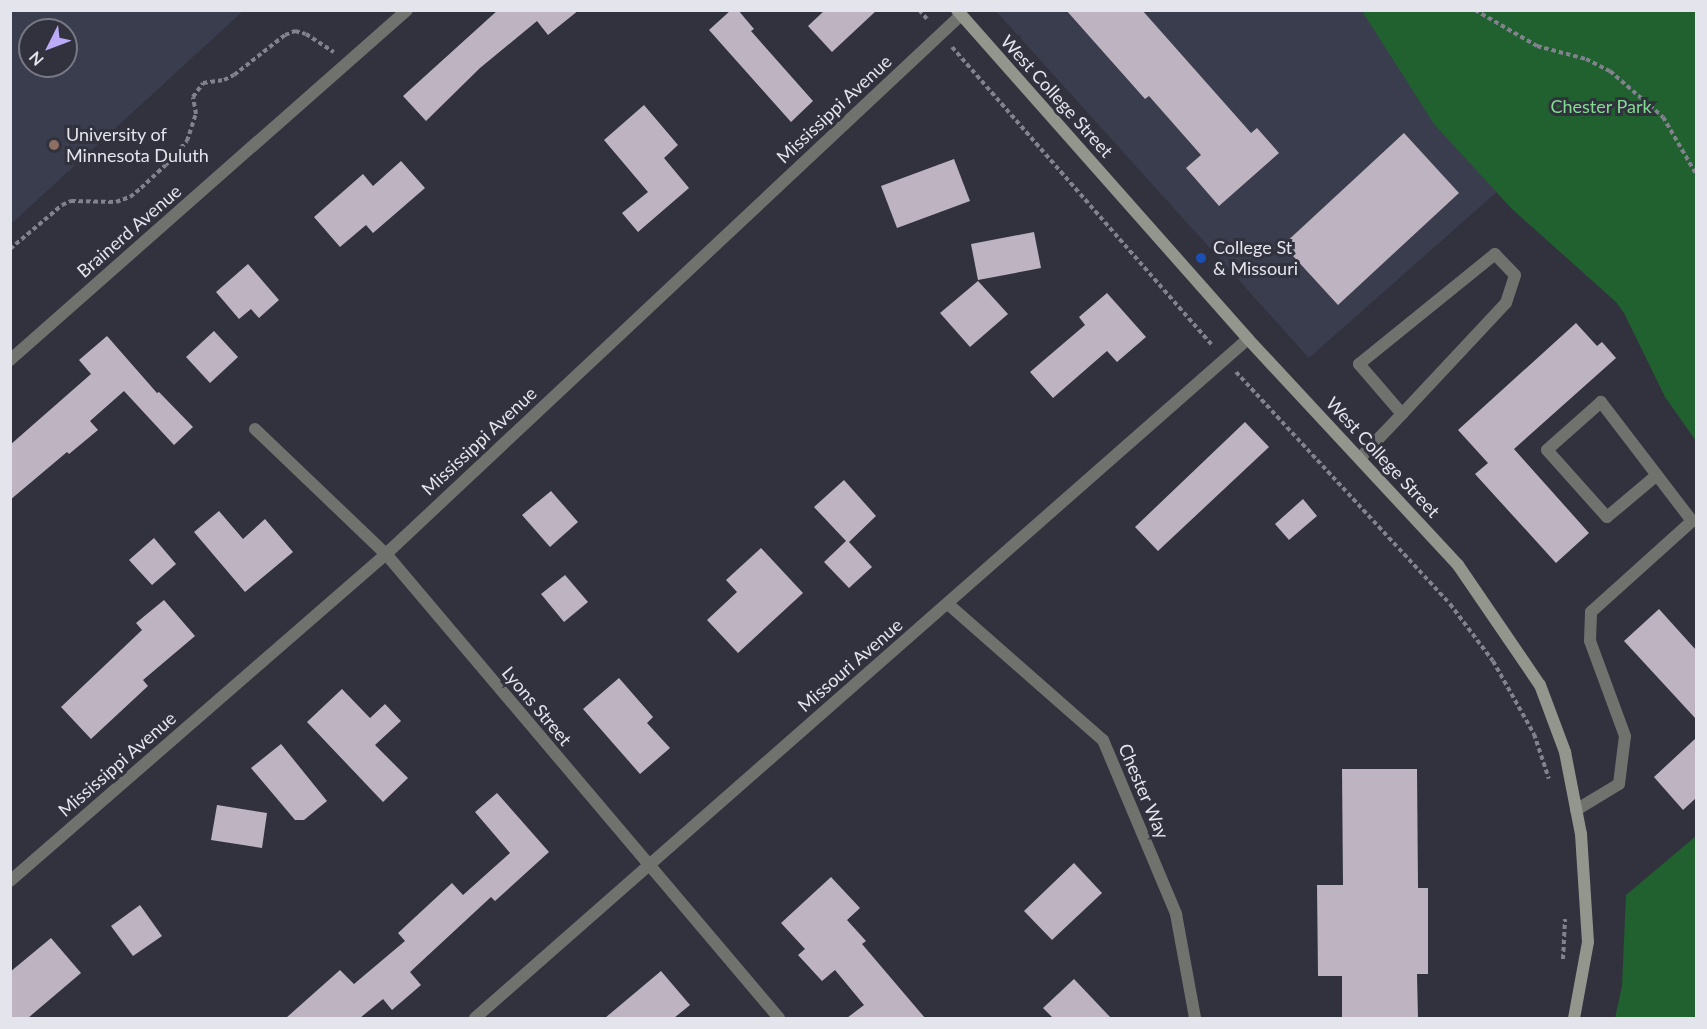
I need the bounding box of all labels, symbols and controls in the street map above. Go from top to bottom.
north arrow [18,18,78,78]
street label: West College Street [997,31,1117,161]
text: N [25,48,47,70]
street label: Mississippi Avenue [772,50,896,168]
park label: Chester Park [1550,95,1652,117]
place label: University of Minnesota Duluth [66,124,209,166]
marker: University of Minnesota Duluth [47,138,61,152]
street label: Brainerd Avenue [72,180,186,282]
place label: College St & Missouri [1213,237,1298,280]
marker: College St & Missouri [1194,251,1208,265]
street label: Mississippi Avenue [417,382,541,500]
street label: West College Street [1322,392,1444,522]
street label: Missouri Avenue [793,614,907,716]
street label: Lyons Street [498,662,576,750]
street label: Mississippi Avenue [54,707,180,821]
street label: Chester Way [1114,740,1174,842]

